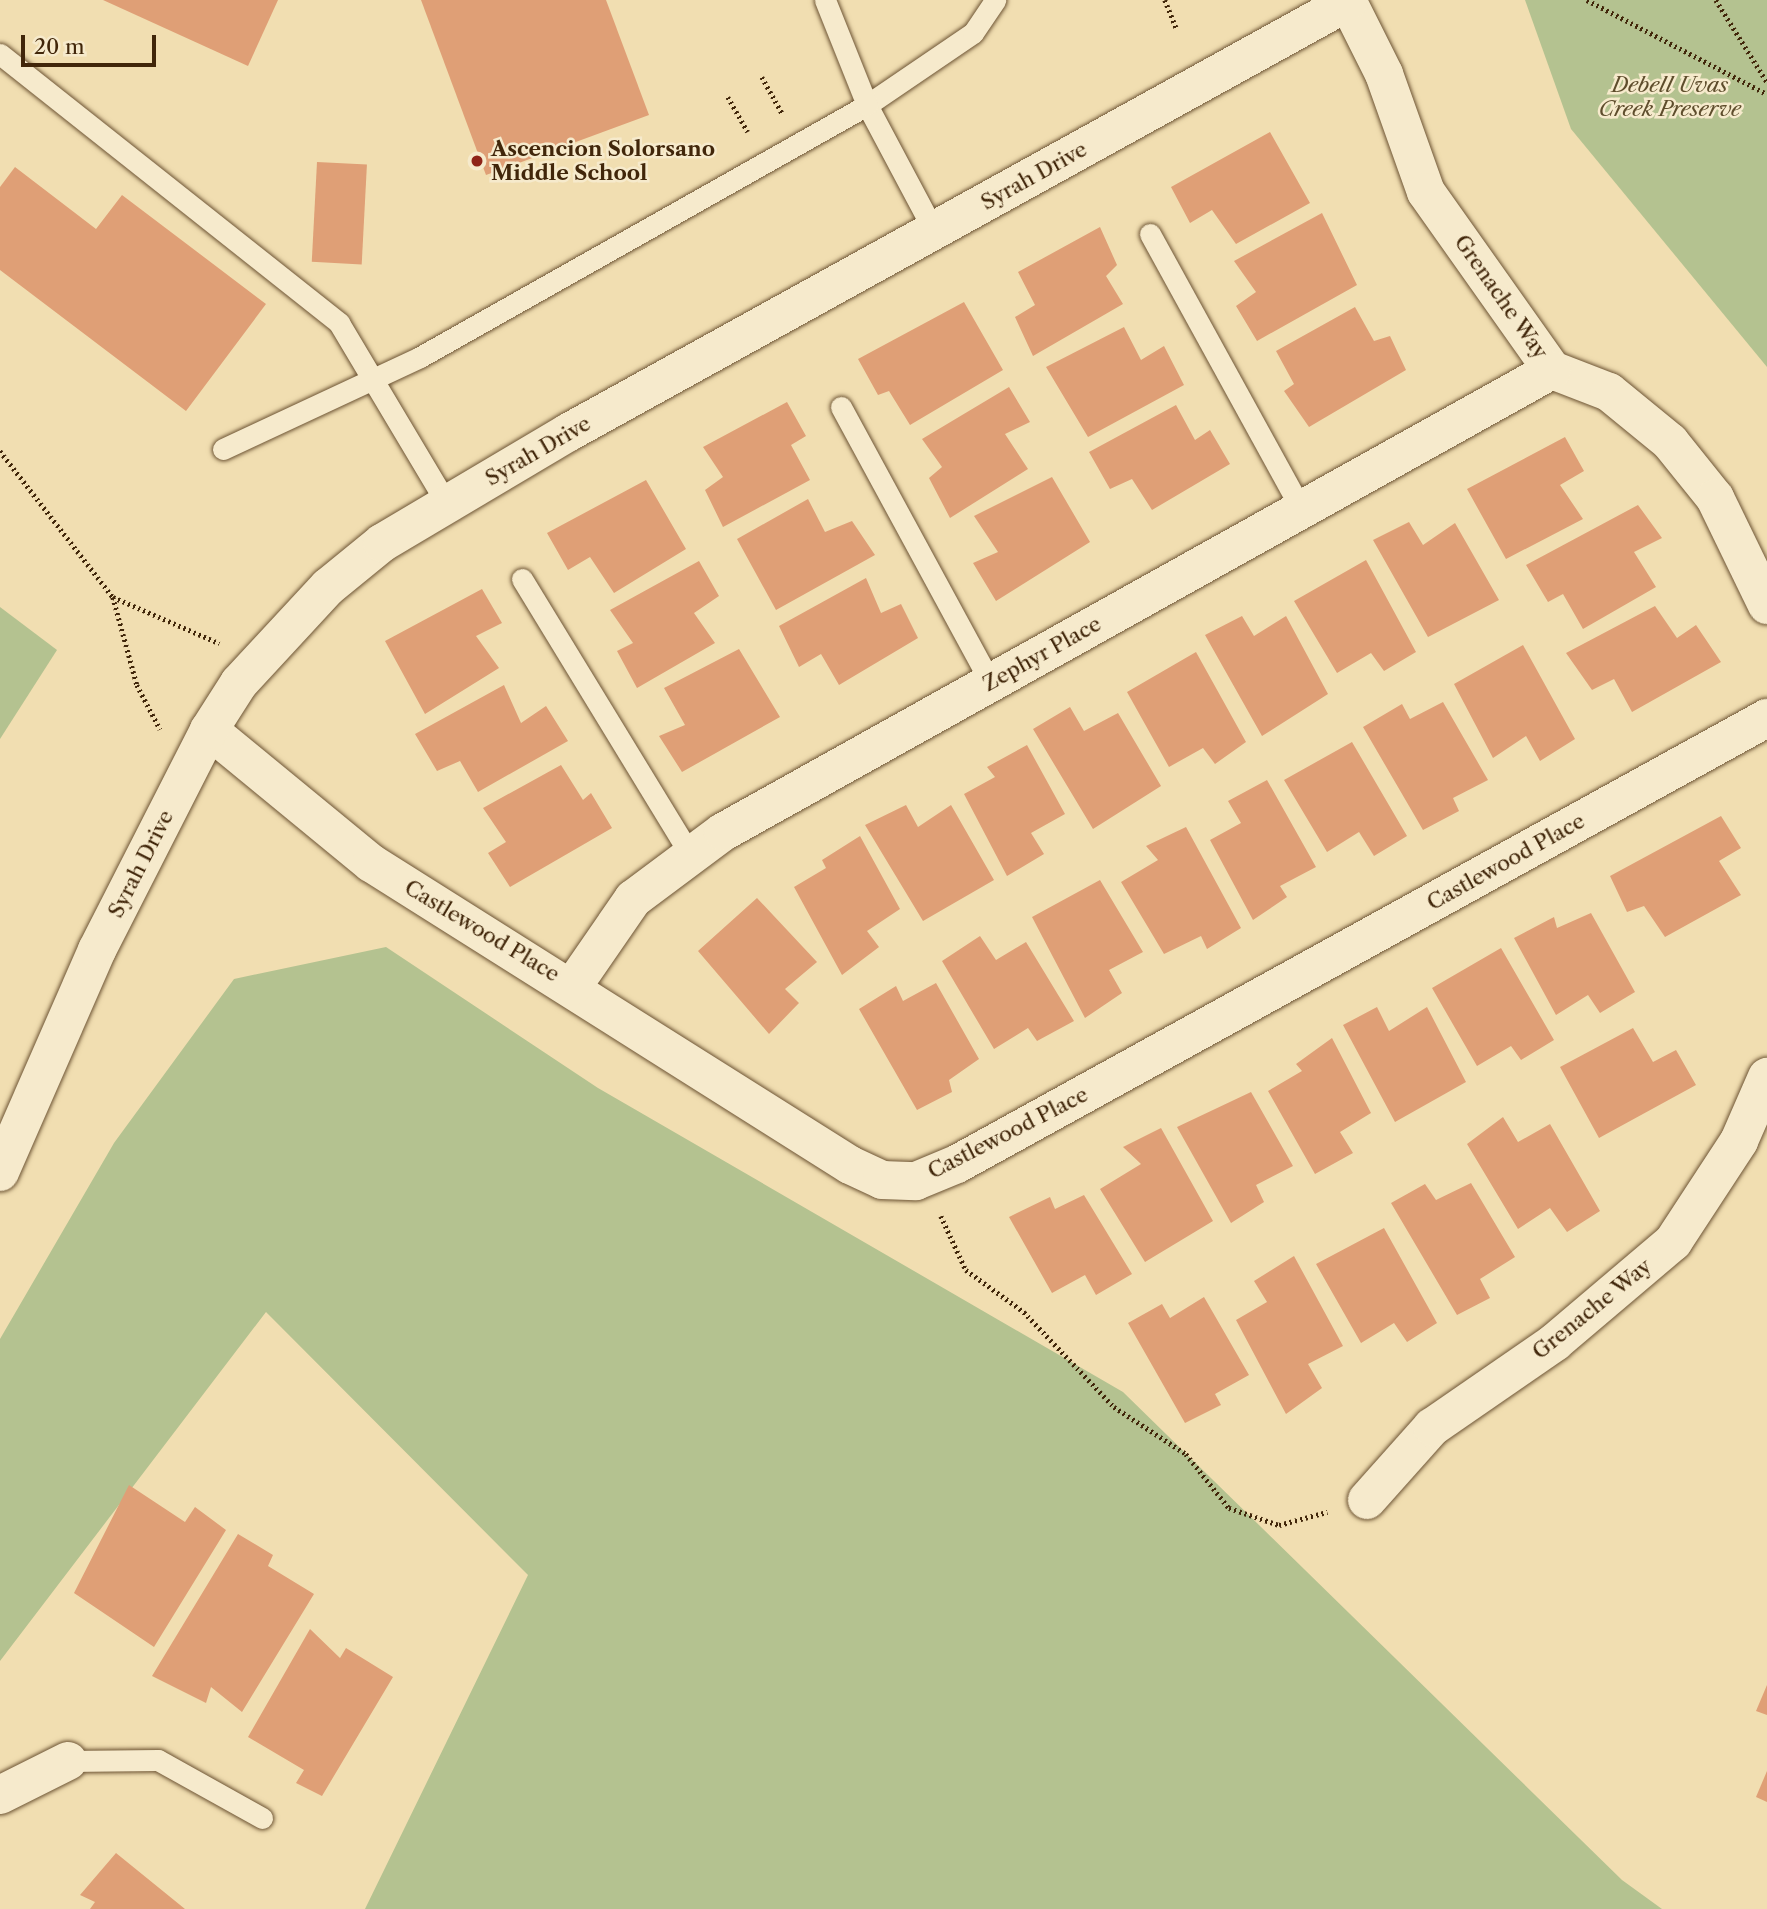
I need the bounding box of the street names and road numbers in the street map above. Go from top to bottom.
street label: Syrah Drive [977,137,1091,215]
street label: Grenache Way [1449,230,1553,364]
street label: Syrah Drive [481,411,595,491]
street label: Zephyr Place [978,611,1106,697]
street label: Syrah Drive [103,806,179,922]
street label: Castlewood Place [1423,808,1589,916]
street label: Castlewood Place [400,875,564,987]
street label: Castlewood Place [924,1082,1092,1184]
street label: Grenache Way [1527,1253,1657,1365]

